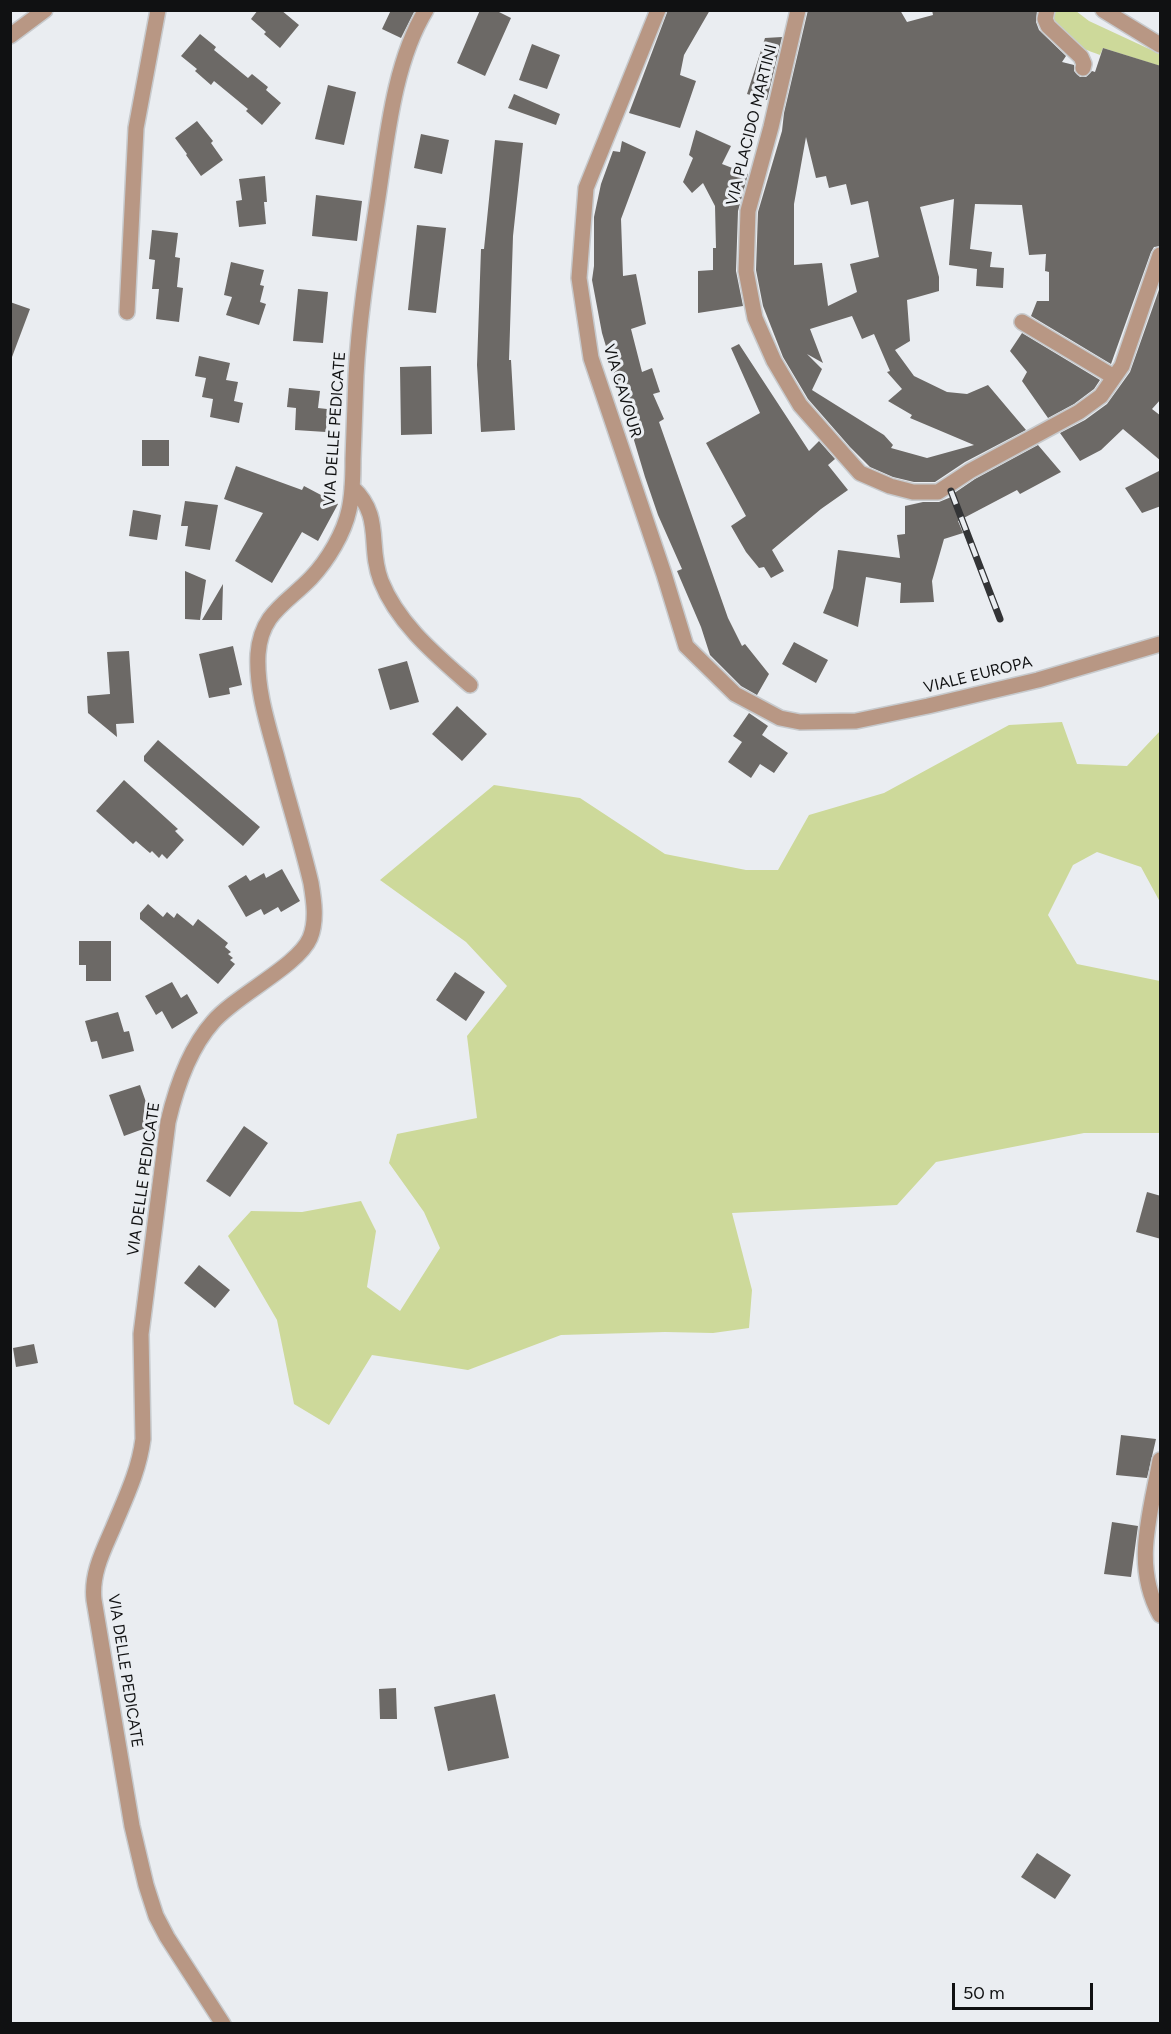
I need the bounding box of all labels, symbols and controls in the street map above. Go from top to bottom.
street label: VIA PLACIDO MARTINI [723,42,781,208]
street label: VIA CAVOUR [599,342,645,440]
street label: VIA DELLE PEDICATE [320,351,350,507]
street label: VIALE EUROPA [922,652,1034,698]
street label: VIA DELLE PEDICATE [124,1101,164,1257]
street label: VIA DELLE PEDICATE [103,1593,147,1749]
scale bar [955,1971,1096,2009]
text: 50 m [963,1982,1005,2004]

